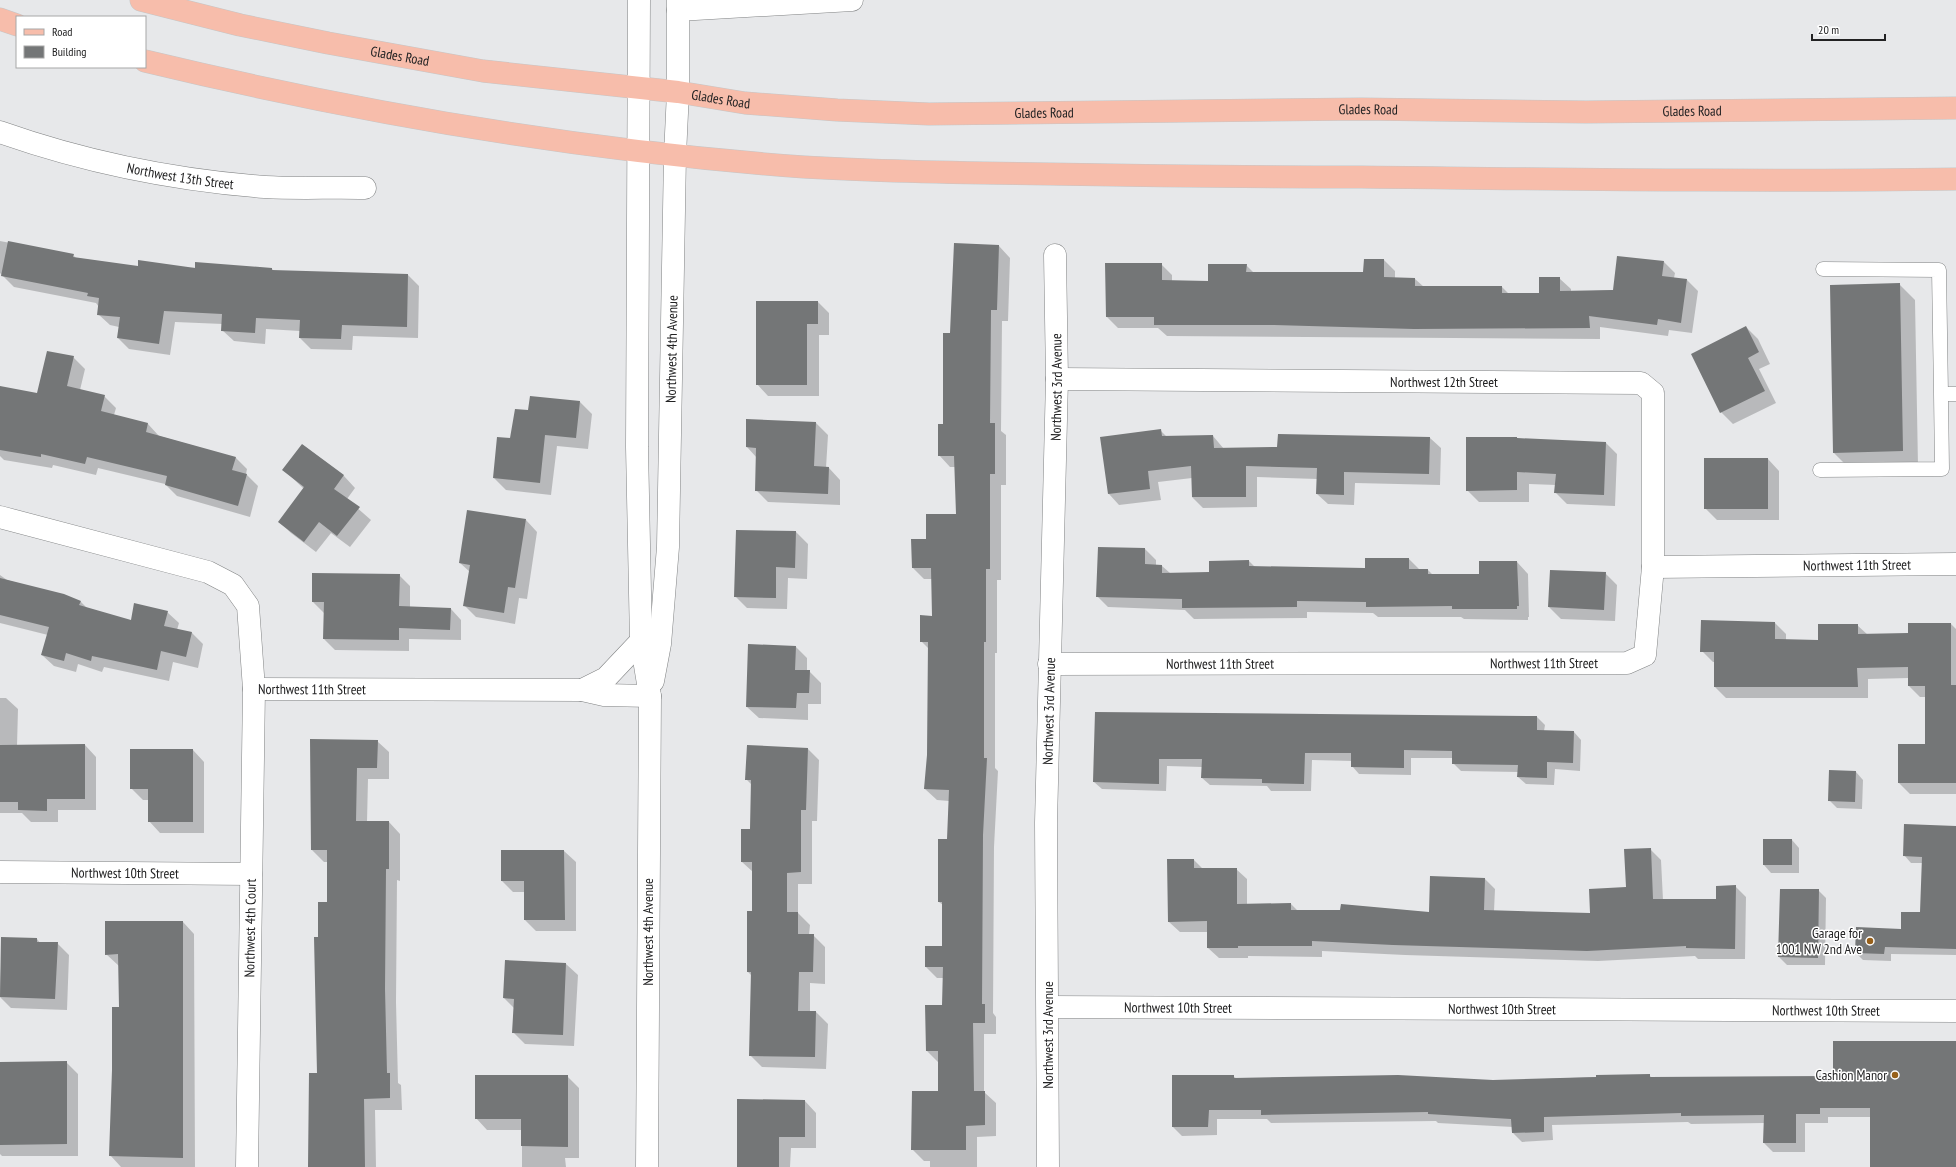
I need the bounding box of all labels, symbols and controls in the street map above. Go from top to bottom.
legend [16,16,146,68]
scale bar [1812,16,1885,42]
text: 20 m [1818,22,1839,37]
text: Road [52,24,72,39]
street label: Glades Road [369,42,431,70]
text: Building [52,44,87,59]
street label: Glades Road [690,85,751,112]
street label: Glades Road [1338,100,1398,118]
street label: Glades Road [1662,102,1722,120]
street label: Glades Road [1014,103,1074,122]
street label: Northwest 13th Street [125,159,235,193]
street label: Northwest 4th Avenue [662,295,681,403]
street label: Northwest 3rd Avenue [1046,333,1066,441]
street label: Northwest 12th Street [1390,373,1498,391]
street label: Northwest 11th Street [1803,555,1911,575]
street label: Northwest 11th Street [1490,654,1598,672]
street label: Northwest 11th Street [1166,655,1274,673]
street label: Northwest 3rd Avenue [1038,657,1059,765]
street label: Northwest 11th Street [258,680,366,698]
street label: Northwest 10th Street [71,864,179,882]
street label: Northwest 4th Court [240,878,260,977]
street label: Northwest 4th Avenue [639,878,657,986]
place label: Garage for 1001 NW 2nd Ave [1776,924,1862,958]
marker: Garage for 1001 NW 2nd Ave [1865,936,1875,946]
street label: Northwest 3rd Avenue [1039,981,1057,1089]
street label: Northwest 10th Street [1124,998,1232,1017]
street label: Northwest 10th Street [1448,1000,1556,1018]
street label: Northwest 10th Street [1772,1001,1880,1020]
place label: Cashion Manor [1816,1066,1887,1084]
marker: Cashion Manor [1890,1070,1900,1080]

